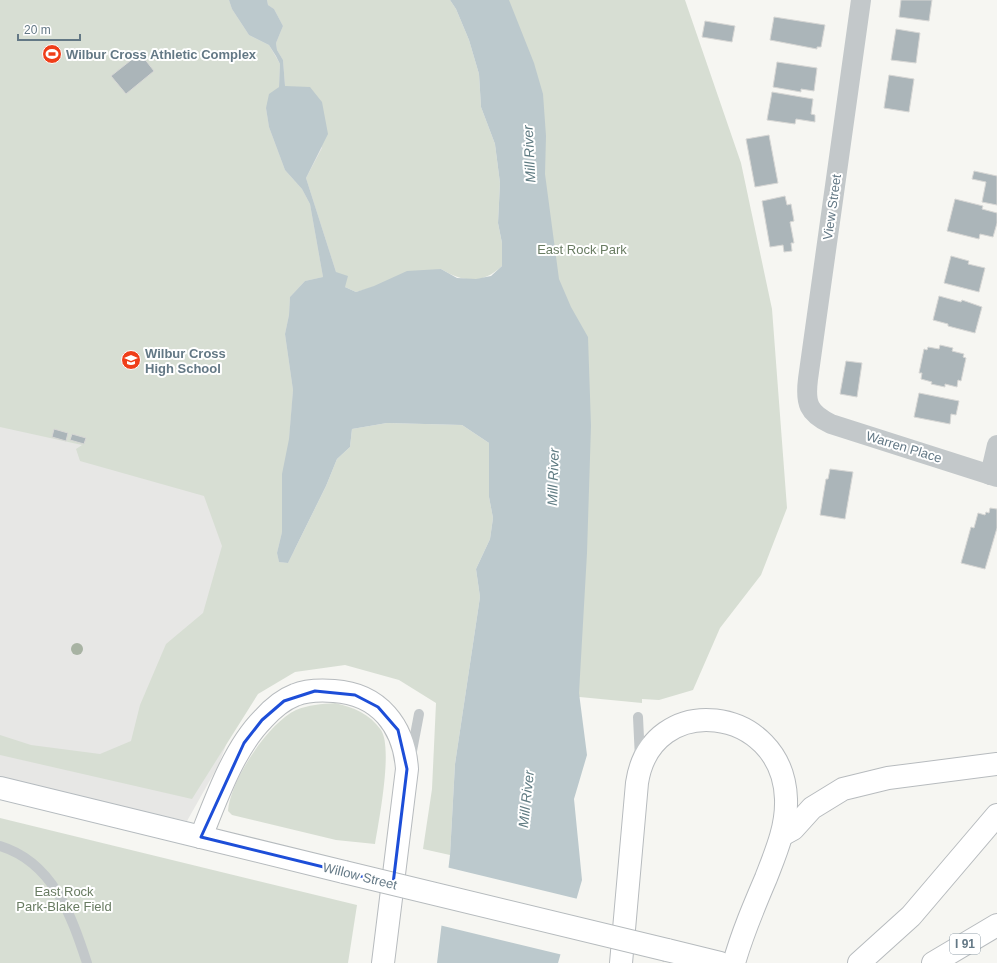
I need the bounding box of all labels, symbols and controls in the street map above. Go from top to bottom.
scale bar [18,16,80,42]
text: 20 m [24,23,51,37]
sports icon: Wilbur Cross Athletic Complex [41,43,63,65]
place label: Wilbur Cross Athletic Complex [66,47,257,62]
water label: Mill River [519,124,538,183]
street label: View Street [820,173,844,241]
park label: East Rock Park [537,242,627,257]
place label: Wilbur Cross High School [145,346,226,376]
school or university icon: Wilbur Cross High School [120,349,142,371]
street label: Warren Place [864,428,944,466]
water label: Mill River [544,447,562,506]
water label: Mill River [515,768,537,828]
street label: Willow Street [321,860,399,893]
park label: East Rock Park-Blake Field [16,884,112,914]
road number: I 91 [950,934,980,954]

